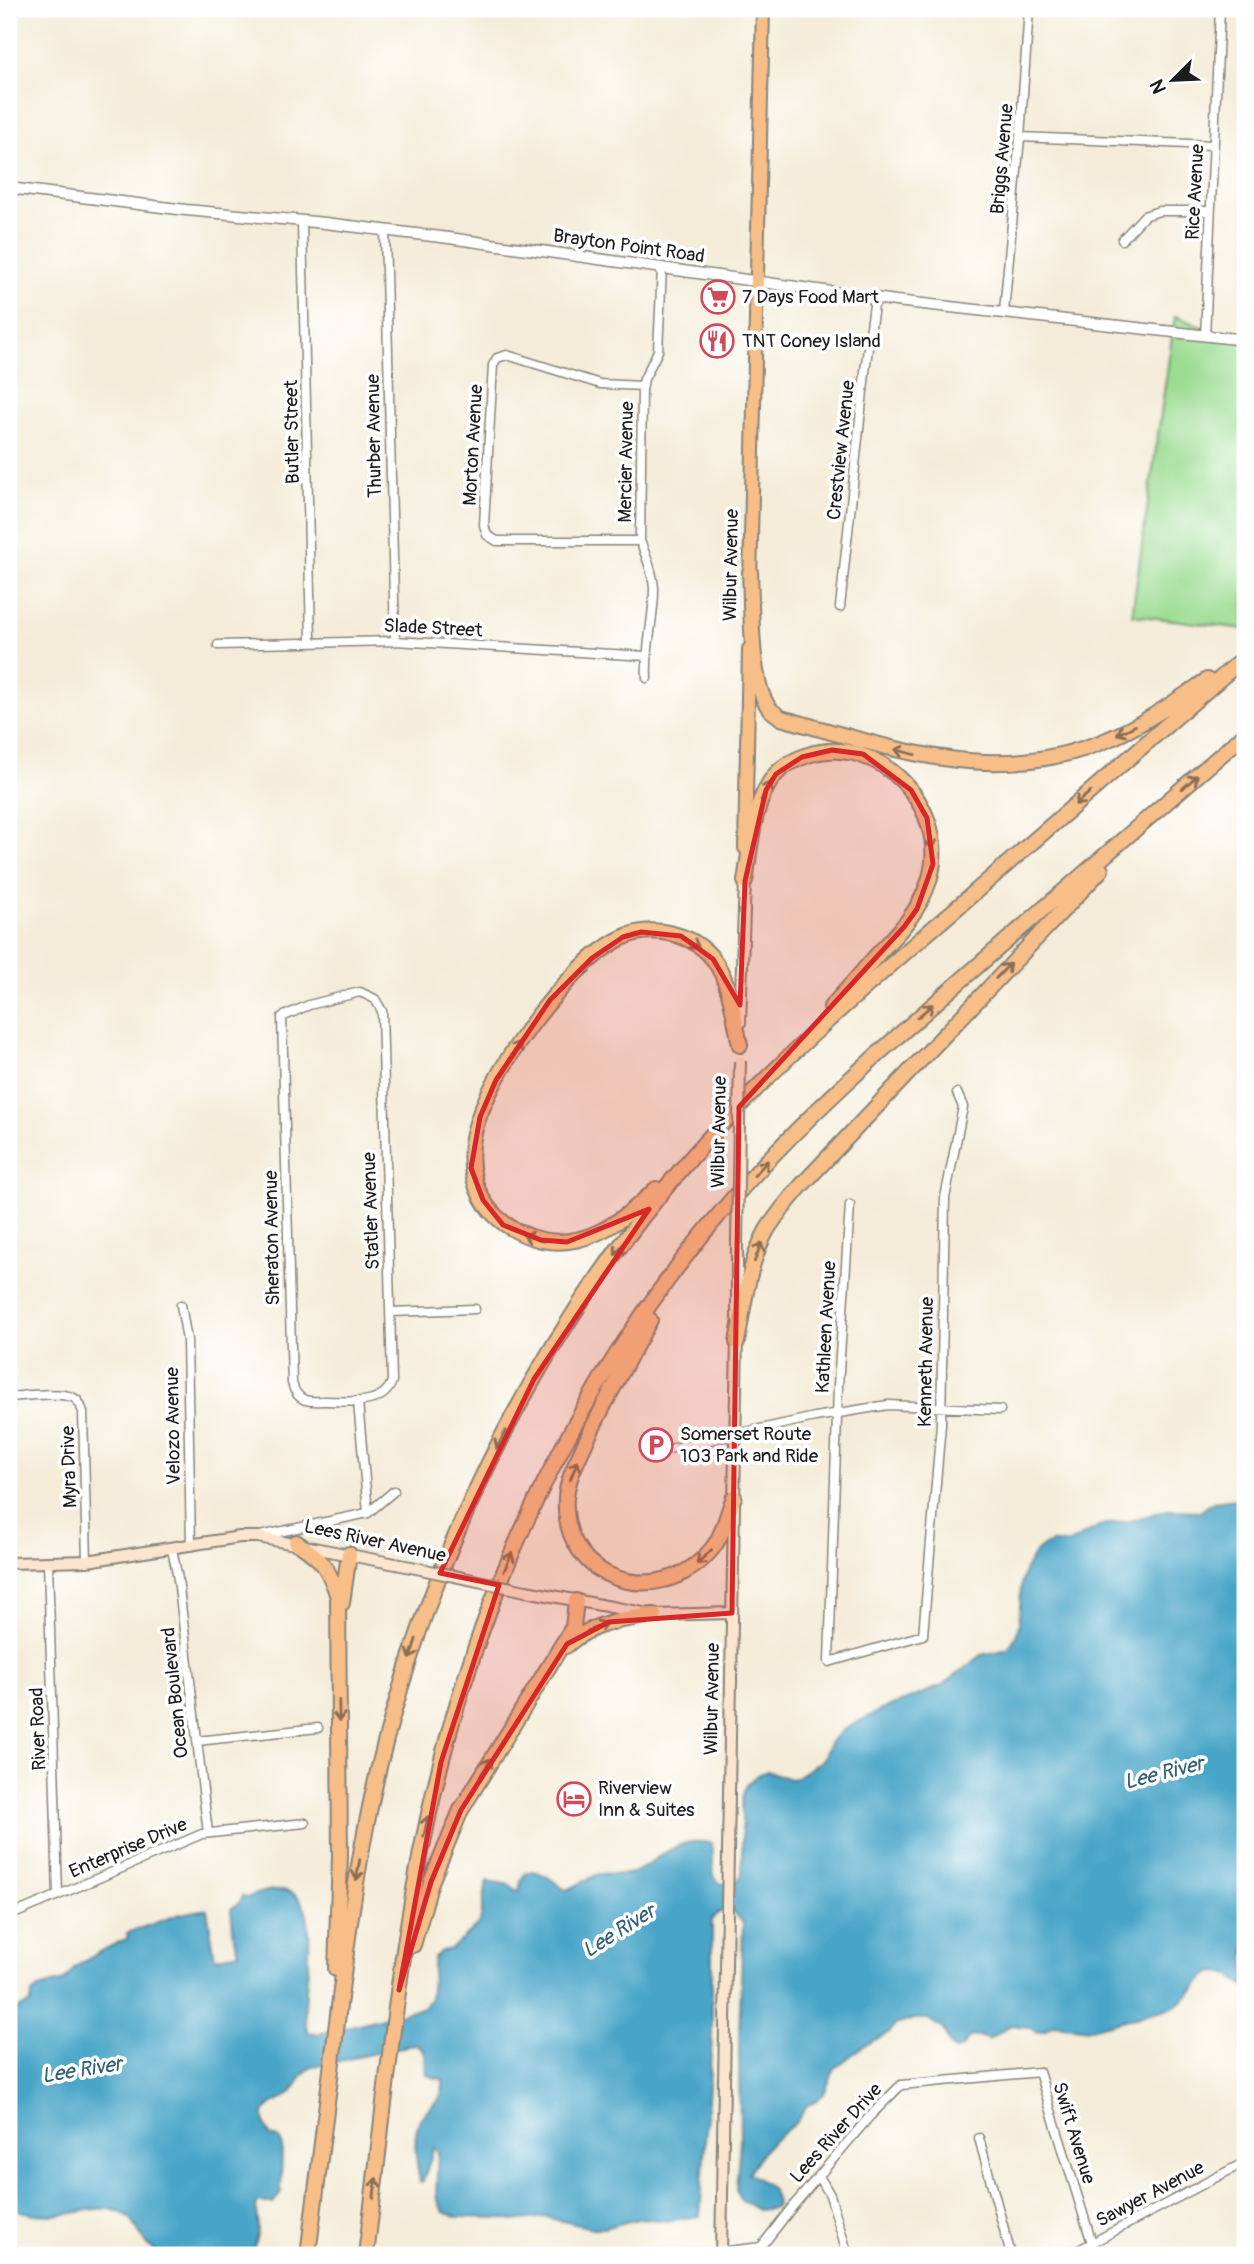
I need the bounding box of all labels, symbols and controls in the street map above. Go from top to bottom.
north arrow [1138,46,1208,116]
text: N [1145,76,1172,97]
street label: Briggs Avenue [985,102,1019,215]
street label: Rice Avenue [1181,143,1210,241]
street label: Brayton Point Road [552,223,706,269]
supermarket icon: 7 Days Food Mart [699,278,737,316]
place label: 7 Days Food Mart [742,285,879,309]
restaurant icon: TNT Coney Island [698,322,736,360]
place label: TNT Coney Island [742,329,881,353]
street label: Thurber Avenue [361,373,387,498]
street label: Crestview Avenue [822,378,860,521]
street label: Butler Street [279,379,305,484]
street label: Morton Avenue [458,383,488,506]
street label: Mercier Avenue [613,400,639,523]
street label: Wilbur Avenue [718,508,744,621]
street label: Slade Street [383,613,483,643]
one-way arrow [1117,724,1137,738]
one-way arrow [895,745,917,758]
one-way arrow [1180,774,1198,790]
one-way arrow [760,781,774,802]
one-way arrow [1074,790,1092,806]
one-way arrow [925,827,938,850]
one-way arrow [679,935,699,949]
one-way arrow [995,963,1012,980]
one-way arrow [916,1003,934,1019]
one-way arrow [507,1041,522,1060]
street label: Wilbur Avenue [706,1075,732,1188]
street label: Statler Avenue [357,1151,385,1270]
one-way arrow [752,1160,769,1177]
street label: Sheraton Avenue [259,1169,285,1306]
one-way arrow [523,1230,545,1243]
one-way arrow [614,1237,628,1256]
one-way arrow [753,1241,766,1263]
street label: Kathleen Avenue [811,1260,841,1394]
street label: Kenneth Avenue [913,1296,939,1427]
street label: Velozo Avenue [160,1366,186,1485]
place label: Somerset Route 103 Park and Ride [680,1422,819,1468]
street label: Myra Drive [56,1425,82,1508]
parking icon: Somerset Route 103 Park and Ride [637,1426,675,1464]
one-way arrow [494,1429,507,1450]
one-way arrow [569,1460,581,1482]
street label: Lees River Avenue [302,1514,449,1568]
one-way arrow [696,1549,713,1566]
one-way arrow [502,1552,515,1573]
one-way arrow [585,1619,607,1632]
street label: Ocean Boulevard [156,1626,194,1760]
one-way arrow [406,1638,418,1660]
street label: Wilbur Avenue [699,1642,725,1755]
street label: River Road [25,1687,51,1771]
one-way arrow [332,1699,346,1722]
water label: Lee River [1121,1750,1209,1796]
one-way arrow [480,1758,494,1778]
place label: Riverview Inn & Suites [598,1776,695,1822]
hotel icon: Riverview Inn & Suites [555,1780,593,1818]
street label: Enterprise Drive [65,1812,191,1884]
one-way arrow [420,1815,434,1838]
one-way arrow [351,1858,364,1881]
water label: Lee River [578,1897,663,1964]
water label: Lee River [40,2050,127,2090]
street label: Lees River Drive [785,2078,888,2188]
street label: Swift Avenue [1047,2079,1101,2187]
street label: Sawyer Avenue [1092,2155,1209,2233]
one-way arrow [368,2177,381,2199]

